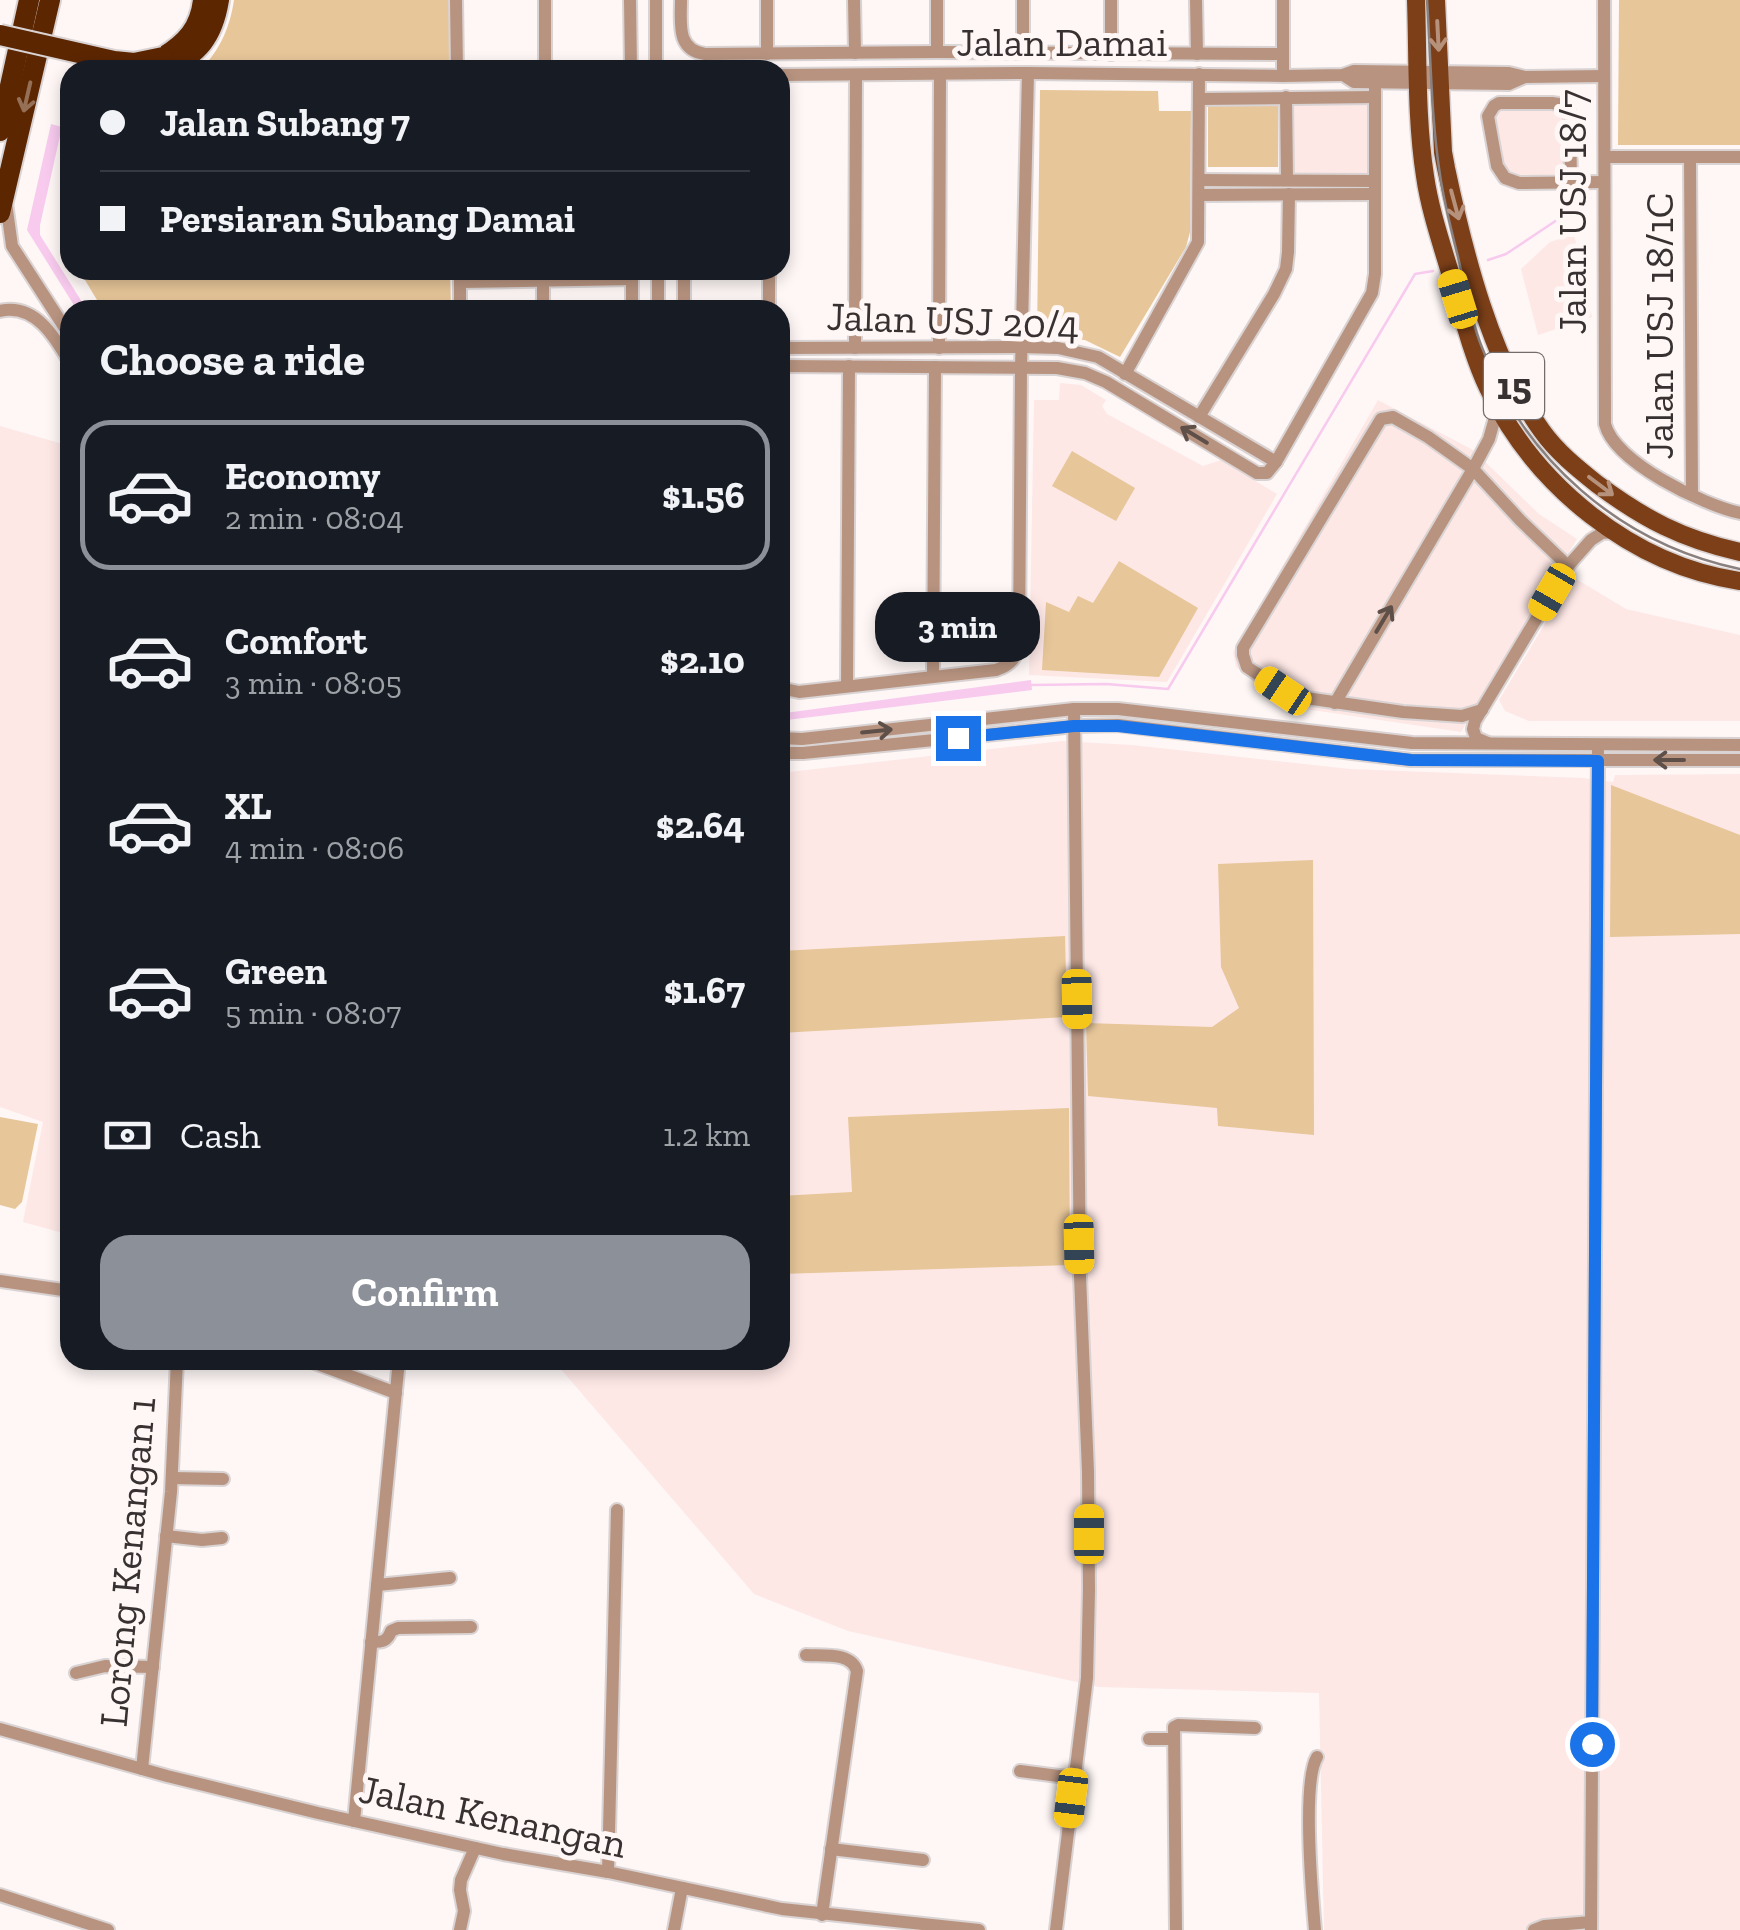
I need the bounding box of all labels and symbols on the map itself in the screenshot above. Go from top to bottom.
street label: Jalan Damai [957,18,1167,66]
one-way arrow [1429,19,1448,51]
one-way arrow [17,80,35,112]
street label: Jalan USJ 18/7 [1548,89,1596,335]
one-way arrow [1446,189,1465,220]
street label: Jalan USJ 18/1C [1635,193,1683,460]
car [1435,266,1481,332]
street label: Jalan USJ 20/4 [826,292,1080,348]
road number: 15 [1484,353,1544,419]
one-way arrow [1180,425,1209,445]
one-way arrow [1587,475,1613,497]
car [1524,559,1580,625]
callout: 3 min [876,593,1040,663]
one-way arrow [1375,605,1395,634]
car [1250,662,1316,720]
route end [936,716,981,761]
one-way arrow [860,721,892,740]
one-way arrow [1654,751,1686,770]
car [1061,969,1093,1029]
car [1063,1214,1095,1274]
street label: Lorong Kenangan 1 [89,1395,165,1729]
car [1074,1504,1104,1564]
route start [1570,1722,1615,1767]
street label: Jalan Kenangan [355,1764,631,1868]
car [1052,1766,1090,1830]

